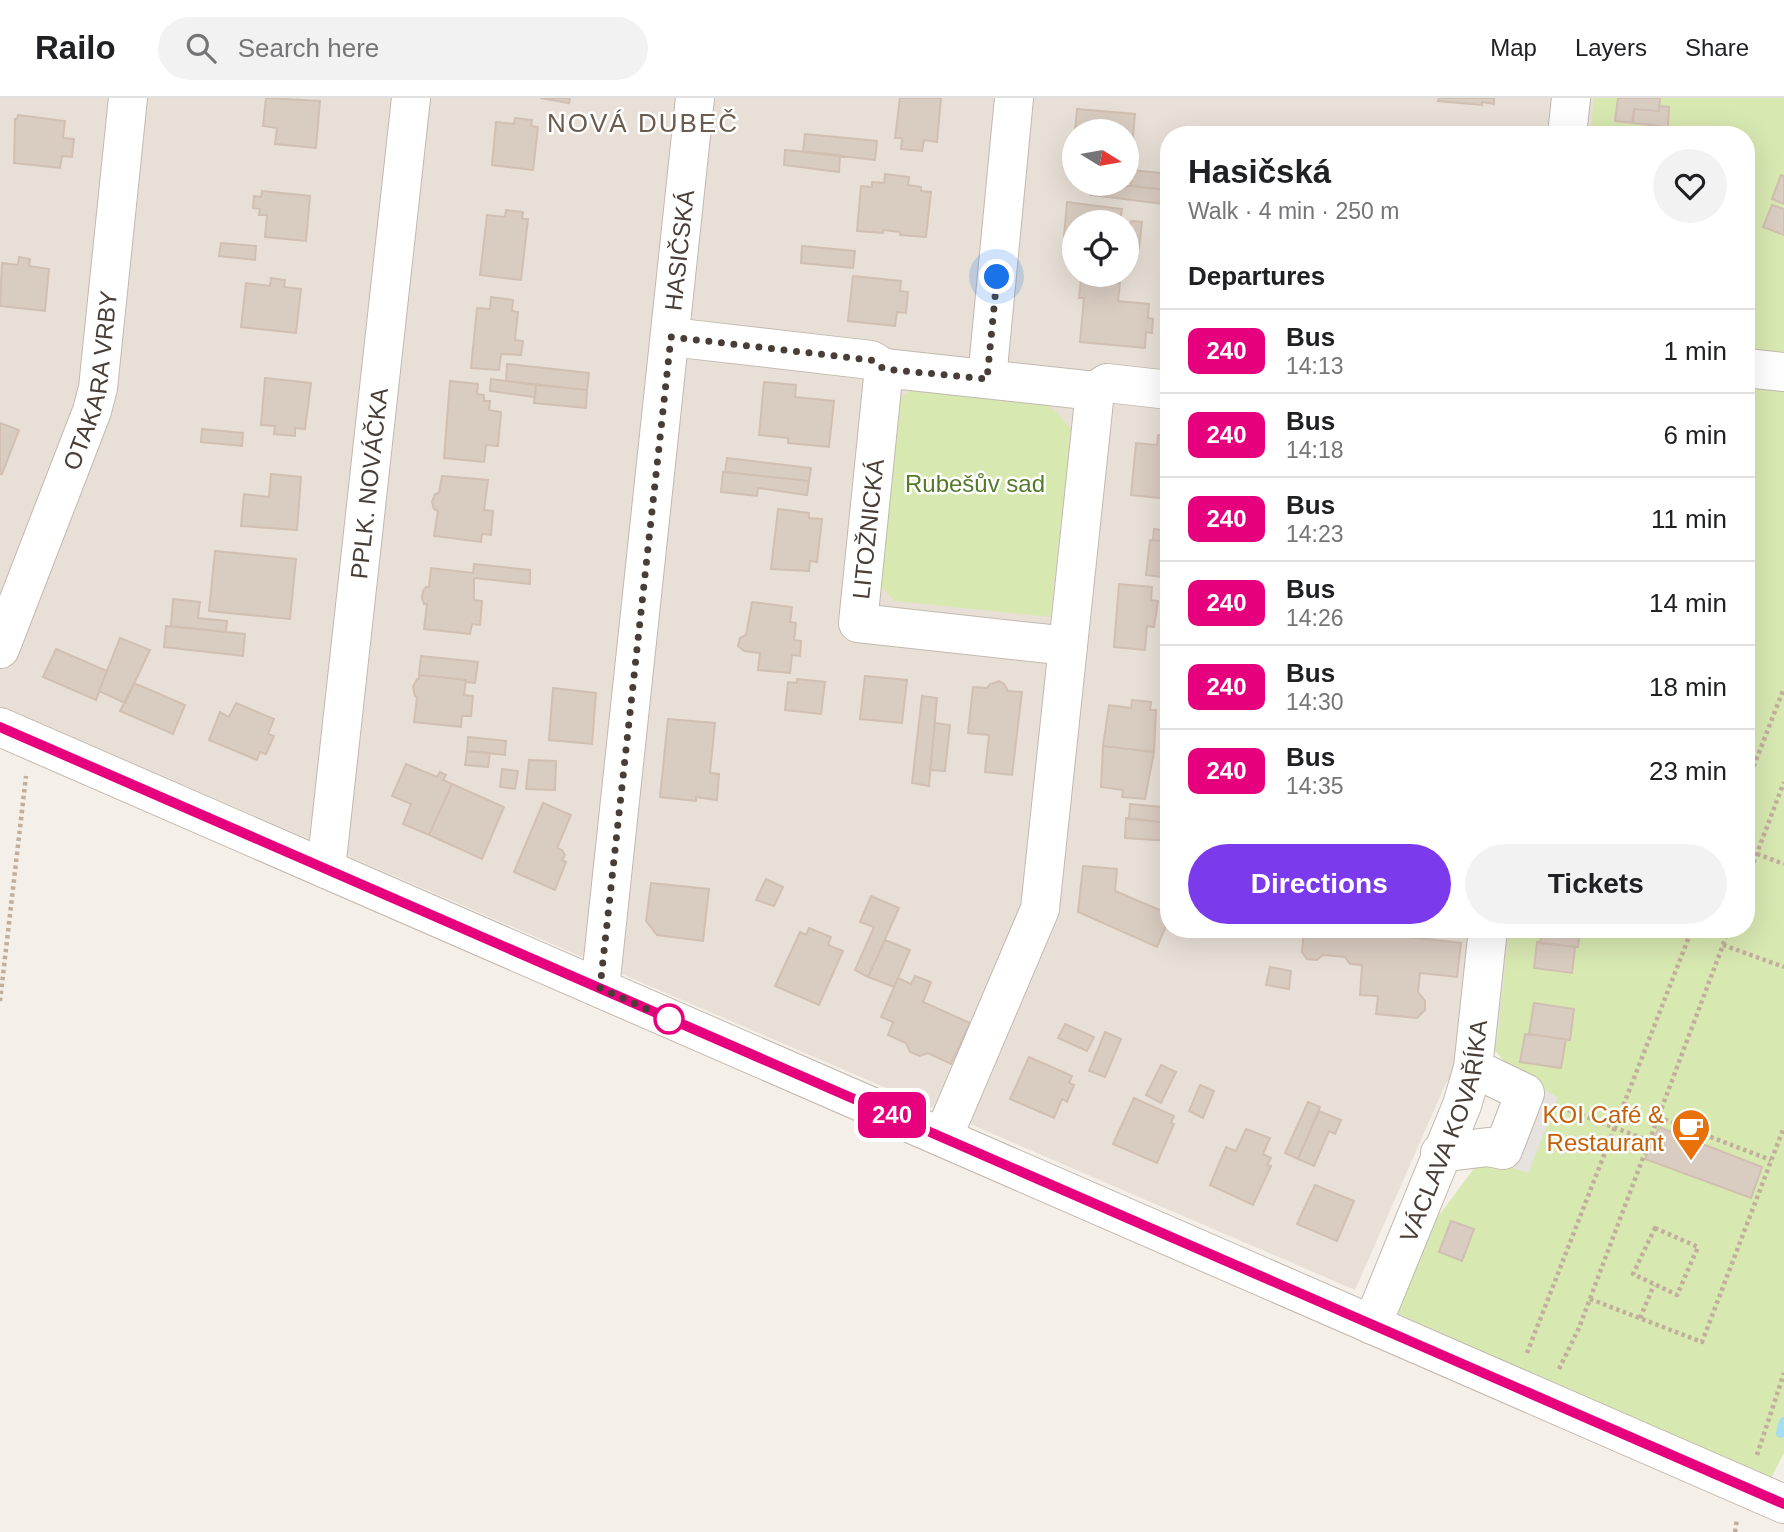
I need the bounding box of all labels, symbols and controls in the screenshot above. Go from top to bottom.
search box [158,17,648,80]
text: Railo [35,29,116,66]
icon: search [182,29,220,67]
text: Search here [238,33,379,63]
text: Map [1490,34,1537,61]
text: Layers [1575,34,1647,61]
text: Share [1685,34,1749,61]
district label: NOVÁ DUBEČ [547,108,739,138]
north arrow [1062,119,1139,196]
map controls [1062,119,1139,287]
button: heart [1653,149,1727,223]
text: Hasičská [1188,153,1331,190]
street label: HASIČSKÁ [659,188,699,312]
text: Walk · 4 min · 250 m [1188,198,1399,224]
button: locate [1062,210,1139,287]
your location [979,259,1014,294]
text: Departures [1188,261,1325,291]
street label: OTAKARA VRBY [57,289,122,474]
text: Bus [1286,322,1335,352]
text: 1 min [1663,336,1727,366]
text: 240 [1206,337,1247,364]
text: 14:13 [1286,353,1344,379]
street label: PPLK. NOVÁČKA [345,386,392,580]
text: Bus [1286,406,1335,436]
text: 6 min [1663,420,1727,450]
text: 240 [1206,421,1247,448]
text: 14:18 [1286,437,1344,463]
street label: LITOŽNICKÁ [847,458,889,600]
park label: Rubešův sad [905,470,1045,497]
text: Bus [1286,490,1335,520]
text: 11 min [1651,504,1727,534]
text: 240 [1206,505,1247,532]
text: 14:23 [1286,521,1344,547]
text: Bus [1286,574,1335,604]
text: 14 min [1649,588,1727,618]
text: 240 [1206,589,1247,616]
text: 14:26 [1286,605,1344,631]
text: Bus [1286,658,1335,688]
text: 18 min [1649,672,1727,702]
text: 240 [1206,673,1247,700]
text: 14:30 [1286,689,1344,715]
text: Bus [1286,742,1335,772]
text: 23 min [1649,756,1727,786]
text: 240 [1206,757,1247,784]
text: 14:35 [1286,773,1344,799]
button: Directions [1188,844,1451,924]
button: Tickets [1465,844,1727,924]
unlabelled marker [654,1004,684,1034]
street label: VÁCLAVA KOVAŘÍKA [1394,1018,1492,1246]
line badge: 240 [852,1092,932,1138]
text: 240 [872,1101,912,1128]
place label: KOI Café & Restaurant [1543,1101,1664,1156]
cafe icon: KOI Café & Restaurant [1670,1107,1712,1162]

